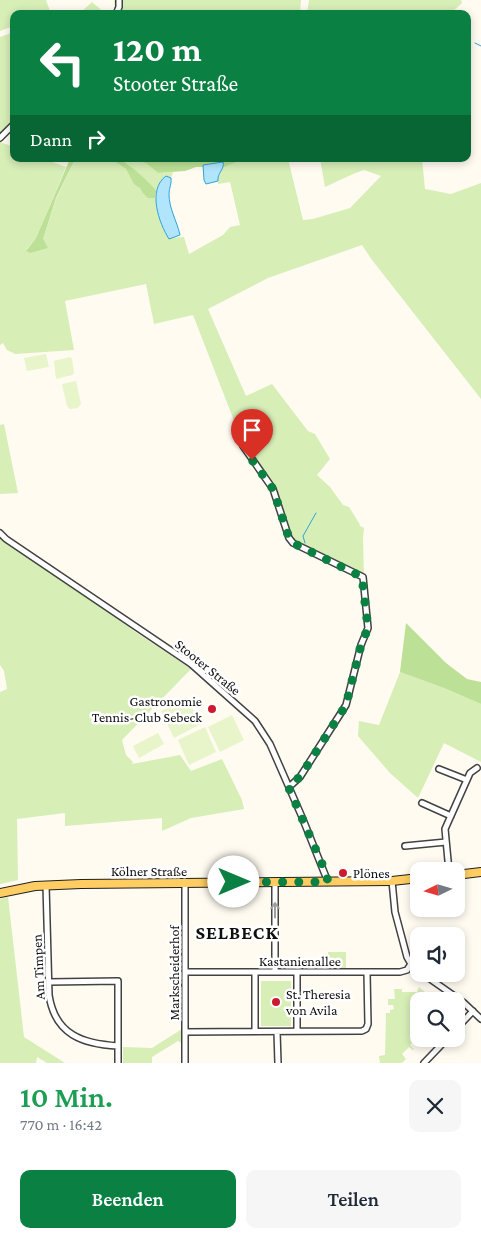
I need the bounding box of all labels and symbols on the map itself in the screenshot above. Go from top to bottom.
pin [231,409,273,460]
street label: Stooter Straße [172,636,244,698]
place label: Gastronomie Tennis-Club Sebeck [92,693,202,725]
marker: Gastronomie Tennis-Club Sebeck [206,703,218,715]
position arrow [207,855,259,907]
north arrow [410,862,465,918]
street label: Kölner Straße [111,863,187,879]
place label: Plönes [353,865,390,881]
marker: Plönes [337,867,349,879]
one-way arrow [270,902,280,918]
district label: SELBECK [195,922,279,943]
street label: Markscheiderhof [166,925,182,1021]
street label: Am Timpen [28,933,48,1000]
street label: Kastanienallee [259,953,341,969]
place label: St. Theresia von Avila [285,986,351,1018]
marker: St. Theresia von Avila [270,996,282,1008]

